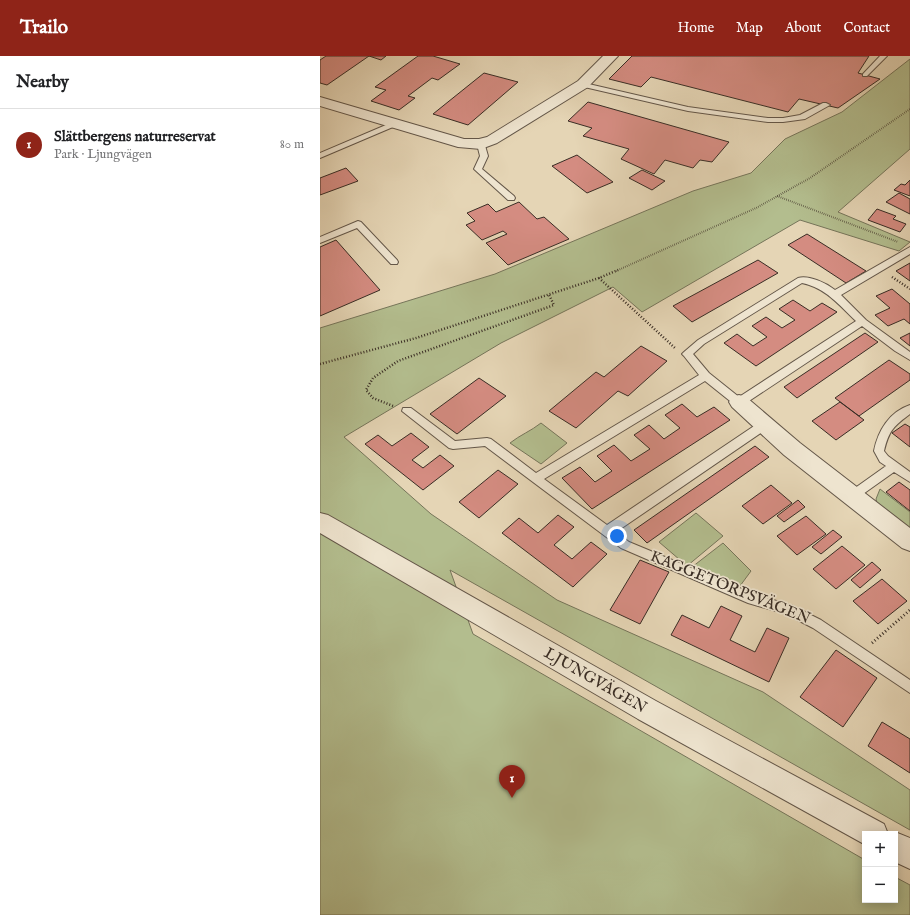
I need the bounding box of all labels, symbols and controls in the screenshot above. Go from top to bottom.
text: Trailo [20,16,68,40]
text: Home [678,19,714,37]
text: Map [736,19,763,37]
text: About [785,19,821,37]
text: Contact [843,19,890,37]
text: Nearby [16,72,69,93]
text: Slättbergens naturreservat [54,127,216,146]
text: 1 [27,136,31,153]
text: 80 m [280,136,304,153]
text: Park · Ljungvägen [54,146,152,163]
your location [607,526,627,546]
street label: KAGGETORPSVÄGEN [647,546,813,629]
street label: LJUNGVÄGEN [540,643,651,719]
pin: 1 [499,765,525,798]
map controls [862,831,898,903]
button: + [862,831,898,867]
button: − [862,867,898,903]

